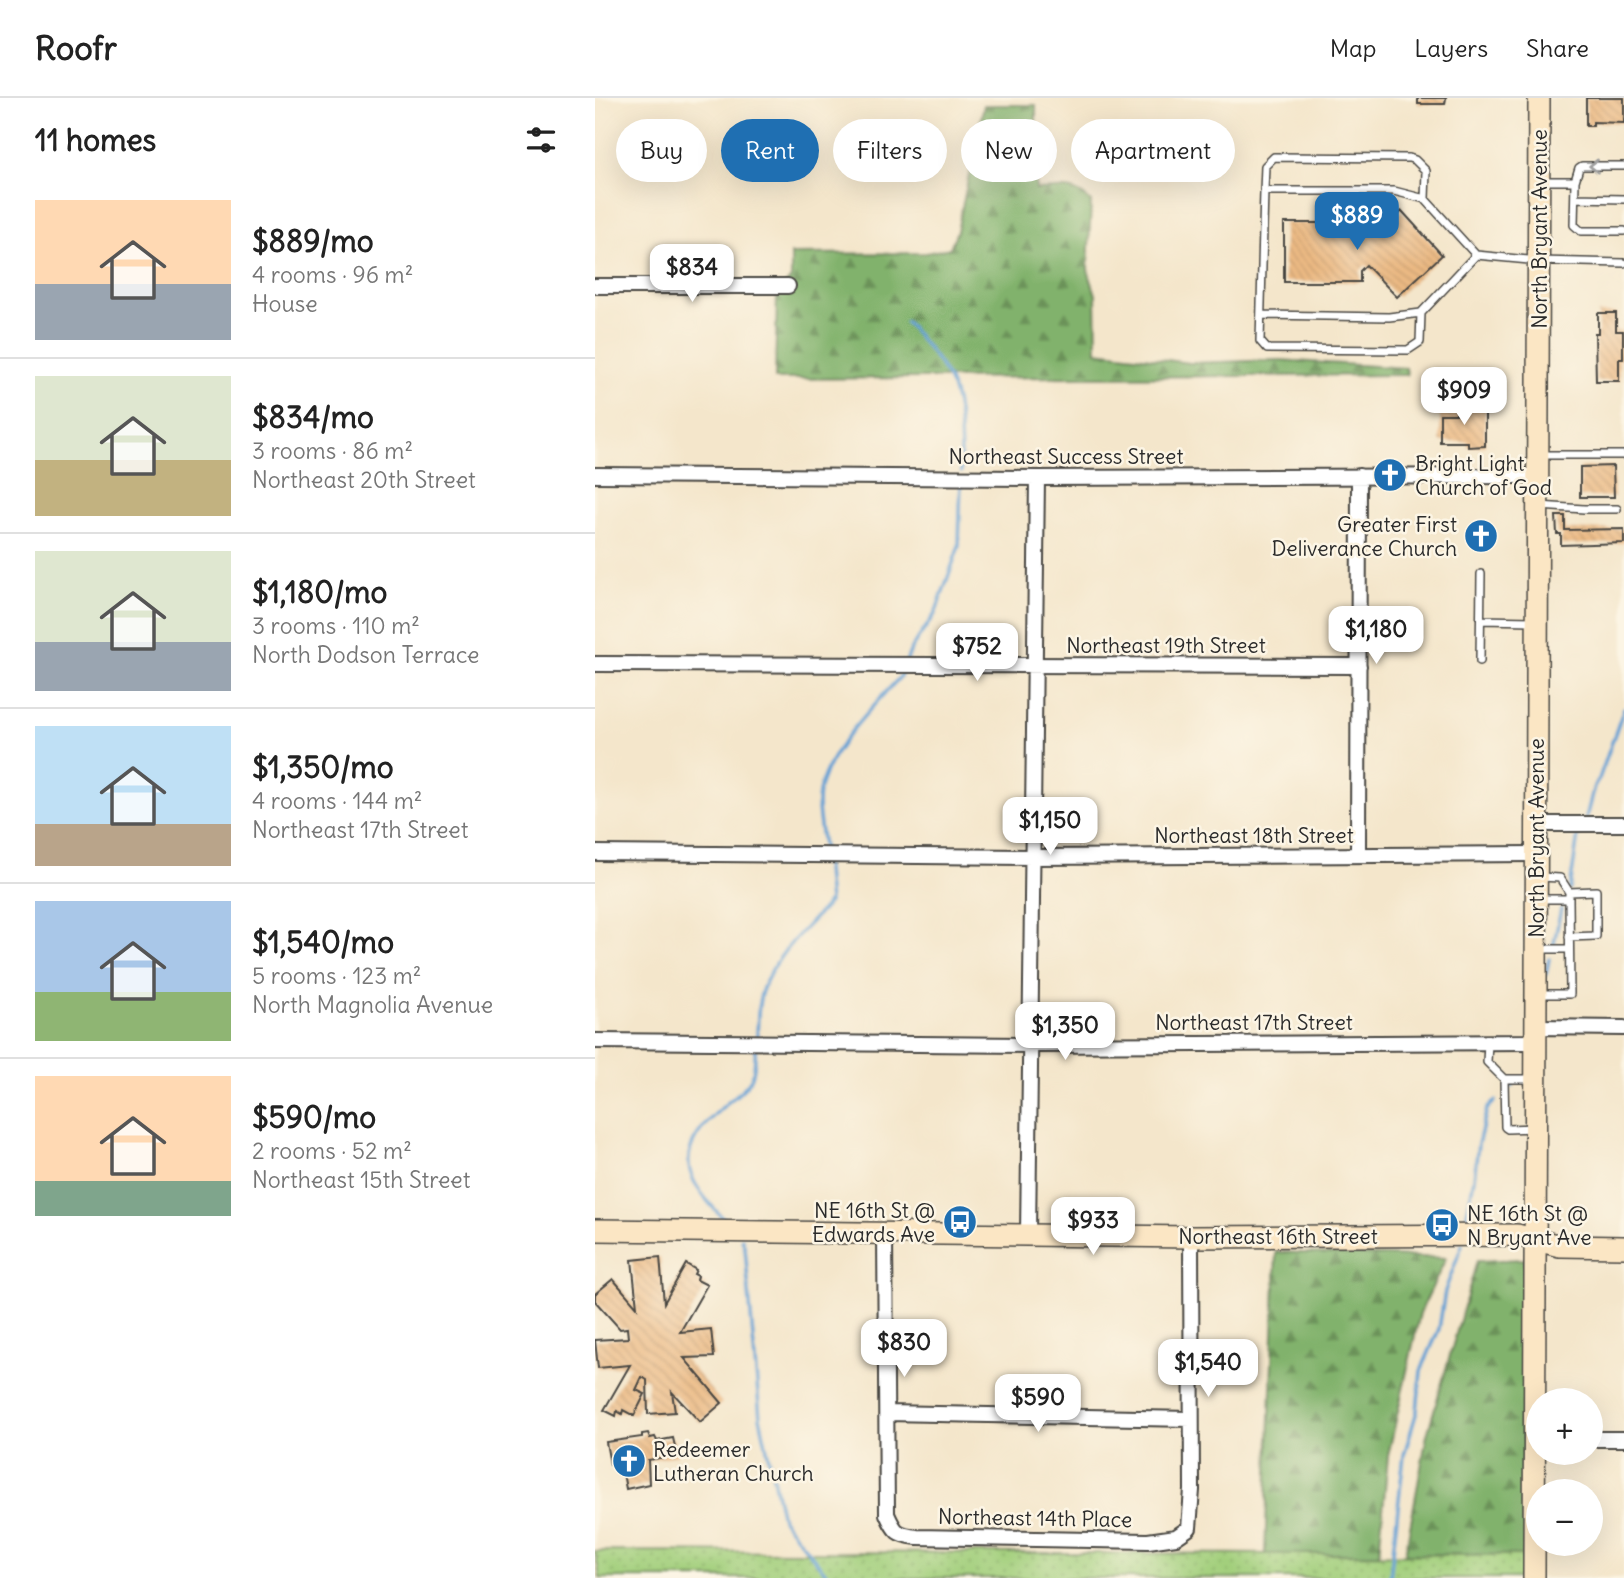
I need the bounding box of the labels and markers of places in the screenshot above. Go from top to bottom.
pin: $889 [1316,192,1398,252]
pin: $834 [651,244,733,304]
pin: $909 [1423,368,1505,427]
place label: Bright Light Church of God [1415,450,1552,501]
church icon: Bright Light Church of God [1371,456,1409,494]
place label: Greater First Deliverance Church [1271,511,1457,562]
church icon: Greater First Deliverance Church [1462,517,1500,555]
pin: $1,180 [1319,606,1433,666]
pin: $752 [936,624,1018,683]
pin: $1,150 [993,798,1107,857]
pin: $1,350 [1008,1002,1122,1062]
place label: NE 16th St @ Edwards Ave [812,1197,935,1248]
pin: $933 [1052,1198,1134,1257]
place label: NE 16th St @ N Bryant Ave [1467,1200,1592,1251]
bus stop icon: NE 16th St @ Edwards Ave [941,1203,979,1241]
bus stop icon: NE 16th St @ N Bryant Ave [1423,1206,1461,1244]
pin: $830 [863,1320,945,1379]
pin: $1,540 [1151,1340,1265,1399]
pin: $590 [997,1374,1079,1434]
place label: Redeemer Lutheran Church [653,1436,814,1487]
church icon: Redeemer Lutheran Church [610,1442,648,1480]

